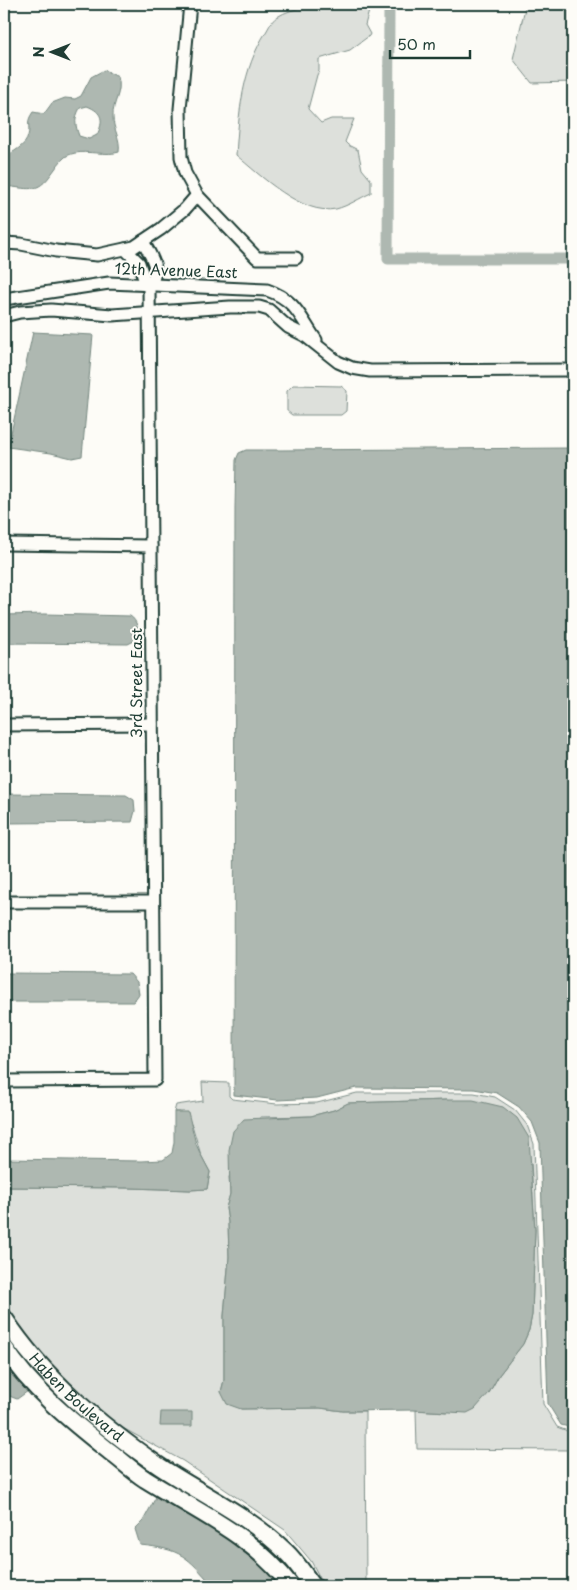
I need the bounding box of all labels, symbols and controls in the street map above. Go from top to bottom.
north arrow [28,28,78,78]
scale bar [390,28,470,60]
text: 50 m [397,32,436,55]
text: N [28,46,49,58]
street label: 12th Avenue East [114,256,238,283]
street label: 3rd Street East [124,628,147,738]
street label: Haben Boulevard [24,1347,129,1447]

